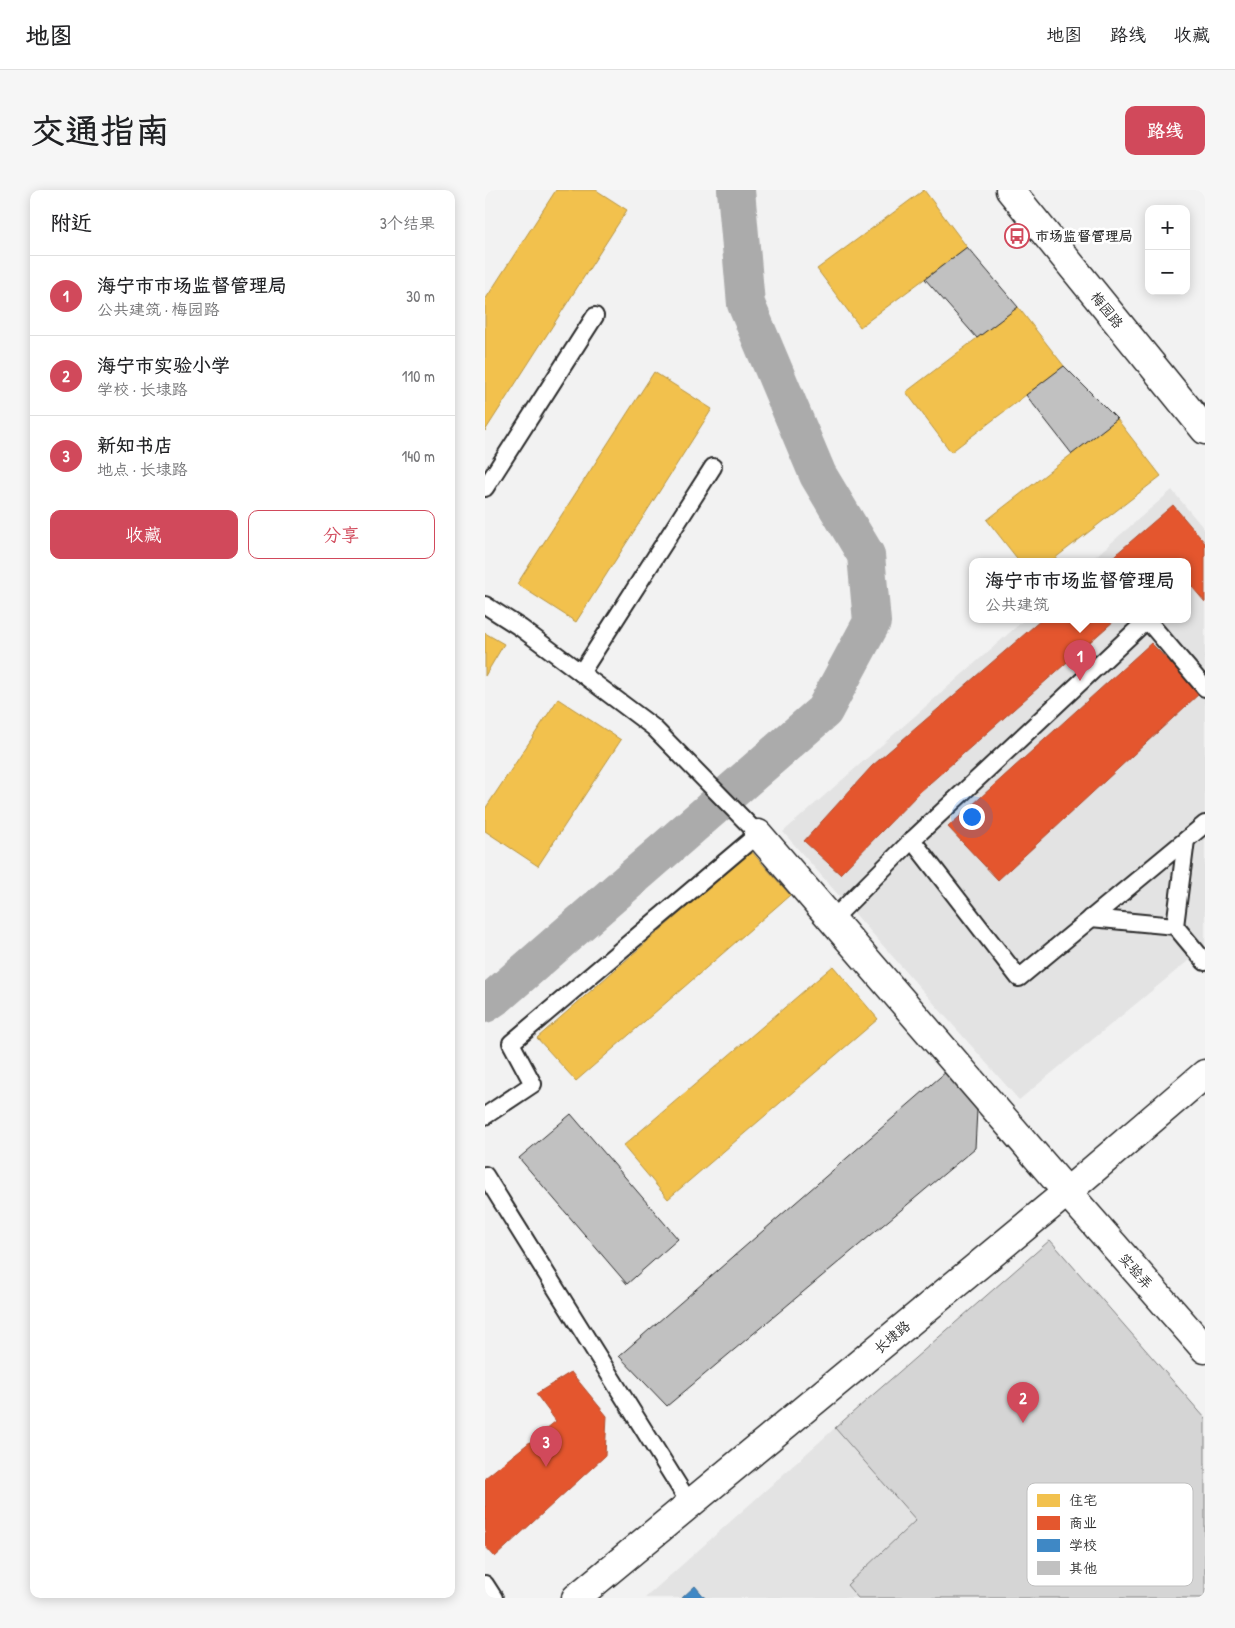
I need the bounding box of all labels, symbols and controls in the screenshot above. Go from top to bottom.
text: 地图 [25,19,73,51]
text: 地图 [1046,22,1082,47]
text: 路线 [1110,22,1146,47]
text: 收藏 [1174,22,1210,47]
button: 路线 [1125,106,1205,155]
text: 交通指南 [30,107,170,154]
map controls [1145,205,1190,295]
button: + [1145,205,1190,250]
text: 附近 [50,208,92,237]
text: 3个结果 [380,212,435,234]
bus stop icon: 市场监督管理局 [1004,223,1030,249]
place label: 市场监督管理局 [1035,226,1133,245]
button: − [1145,250,1190,295]
text: 海宁市市场监督管理局 [97,272,287,298]
text: 1 [63,285,69,307]
text: 30 m [406,285,435,307]
street label: 梅园路 [1087,287,1128,332]
text: 公共建筑 · 梅园路 [97,298,220,320]
text: 海宁市实验小学 [97,352,230,378]
text: 2 [62,365,70,387]
text: 110 m [402,365,435,387]
text: 学校 · 长埭路 [97,378,188,400]
text: 新知书店 [97,432,173,458]
text: 3 [62,445,70,467]
text: 140 m [401,445,435,467]
text: 地点 · 长埭路 [97,458,188,480]
button: 收藏 [50,510,238,559]
button: 分享 [248,510,435,559]
popup [969,558,1191,623]
text: 海宁市市场监督管理局 [985,567,1175,593]
text: 公共建筑 [985,593,1049,615]
pin: 1 [1064,640,1096,681]
your location [959,804,985,830]
street label: 实验弄 [1115,1249,1157,1293]
street label: 长埭路 [869,1316,914,1357]
pin: 2 [1007,1382,1039,1423]
pin: 3 [530,1426,562,1467]
legend [1027,1483,1193,1586]
text: 住宅 [1069,1490,1097,1509]
text: 商业 [1069,1513,1097,1532]
text: 学校 [1069,1535,1097,1554]
text: 其他 [1069,1558,1097,1577]

